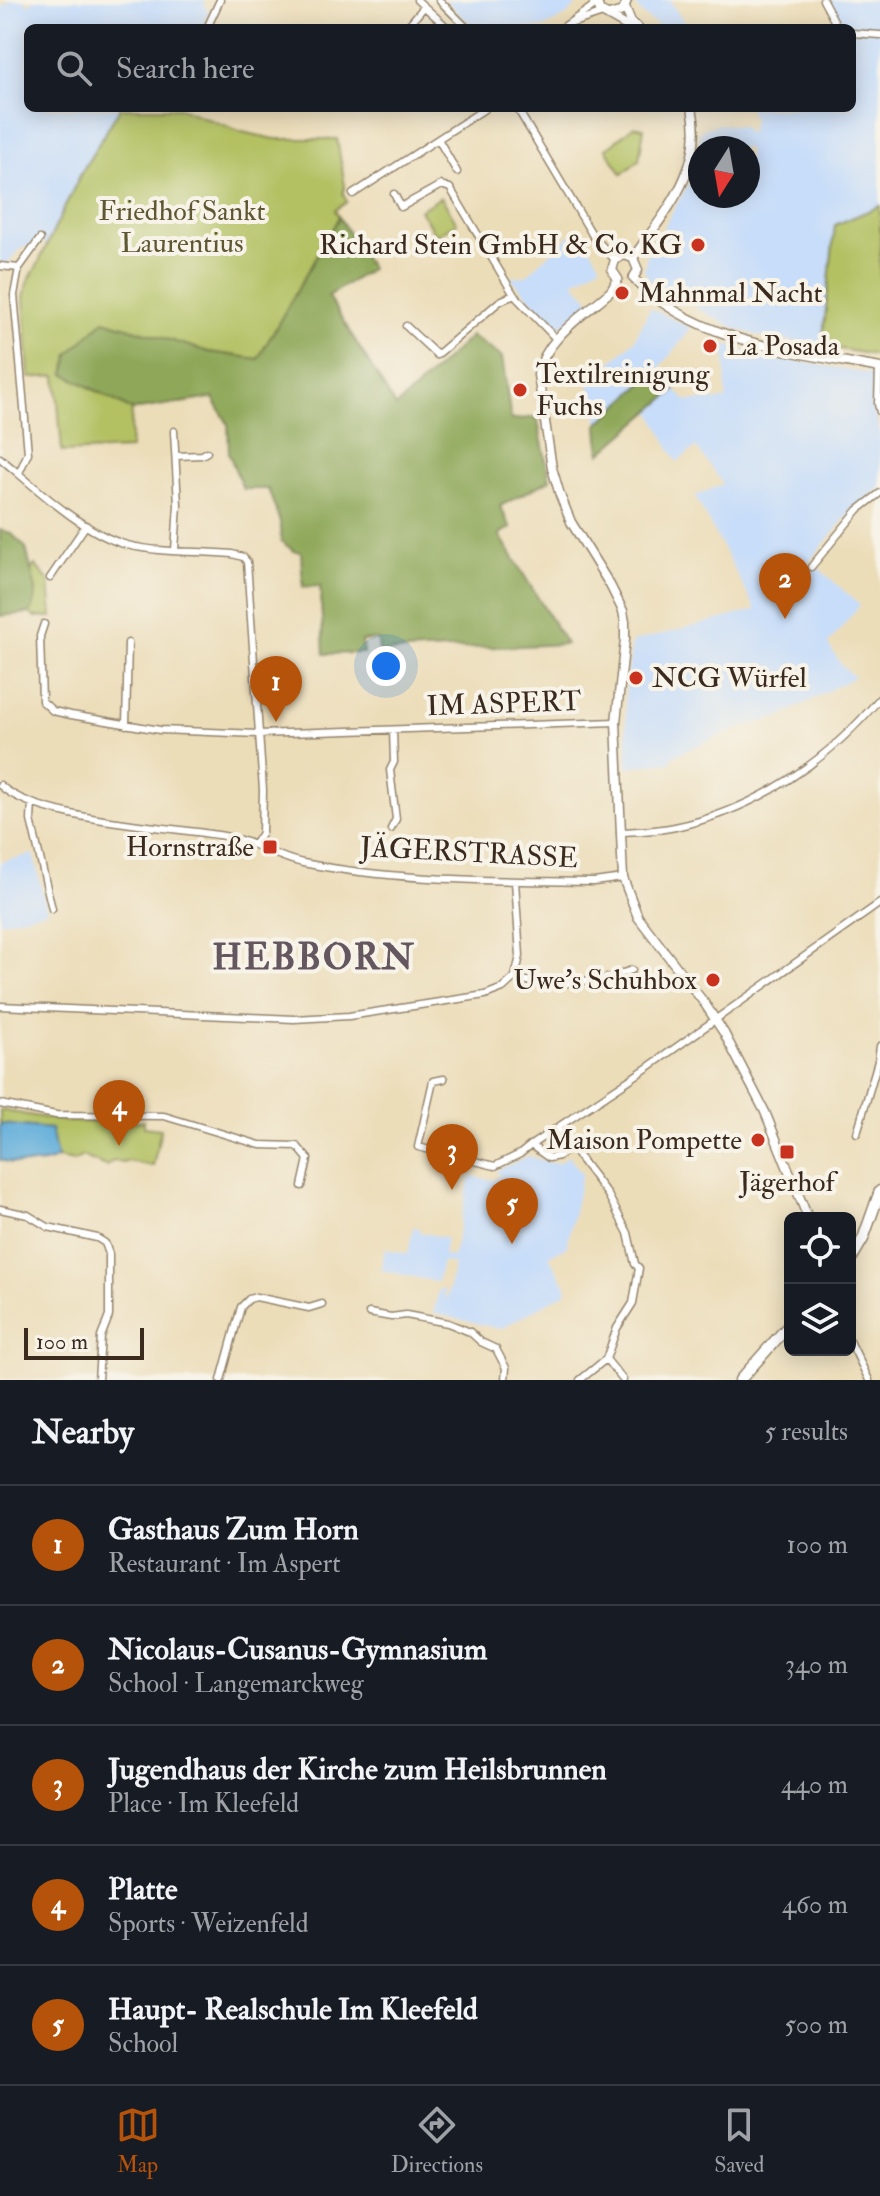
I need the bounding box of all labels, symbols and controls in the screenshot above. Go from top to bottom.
search box [24,24,856,112]
icon: search [52,46,96,90]
text: Search here [116,50,255,87]
north arrow [688,136,760,208]
park label: Friedhof Sankt Laurentius [99,194,265,261]
place label: Richard Stein GmbH & Co. KG [319,228,682,263]
marker: Richard Stein GmbH & Co. KG [689,236,707,254]
place label: Mahnmal Nacht [638,276,823,311]
marker: Mahnmal Nacht [613,284,631,302]
place label: La Posada [726,329,840,364]
marker: La Posada [701,337,719,355]
place label: Textilreinigung Fuchs [536,357,710,424]
marker: Textilreinigung Fuchs [511,381,529,399]
pin: 2 [759,553,811,619]
your location [366,646,406,686]
pin: 1 [250,656,302,722]
place label: NCG Würfel [652,661,807,696]
marker: NCG Würfel [627,669,645,687]
street label: IM ASPERT [426,684,582,724]
place label: Hornstraße [126,830,254,865]
street label: JÄGERSTRASSE [358,830,579,876]
marker: Hornstraße [261,838,279,856]
district label: HEBBORN [212,935,416,980]
place label: Uwe's Schuhbox [513,963,698,998]
marker: Uwe's Schuhbox [704,971,722,989]
pin: 4 [93,1080,145,1146]
place label: Maison Pompette [546,1123,742,1158]
pin: 3 [426,1124,478,1190]
marker: Maison Pompette [749,1131,767,1149]
marker: Jägerhof [778,1143,796,1161]
place label: Jägerhof [738,1165,839,1200]
pin: 5 [486,1178,538,1244]
map controls [784,1212,856,1356]
button: locate [784,1212,856,1284]
button: layers [784,1284,856,1356]
scale bar [24,1324,144,1360]
text: 100 m [36,1328,88,1356]
text: Nearby [32,1411,134,1454]
text: 5 results [764,1416,848,1448]
text: Gasthaus Zum Horn [108,1511,359,1548]
text: 1 [53,1529,63,1561]
text: 100 m [787,1529,848,1561]
text: Restaurant · Im Aspert [108,1548,341,1580]
text: Nicolaus-Cusanus-Gymnasium [108,1631,487,1668]
text: 2 [51,1649,65,1681]
text: 340 m [785,1649,848,1681]
text: School · Langemarckweg [108,1668,363,1700]
text: Jugendhaus der Kirche zum Heilsbrunnen [108,1751,607,1788]
text: 3 [53,1769,63,1801]
text: 440 m [781,1769,848,1801]
text: Place · Im Kleefeld [108,1788,299,1820]
text: Platte [108,1871,178,1908]
text: 4 [51,1889,65,1921]
text: 460 m [782,1889,848,1921]
text: Sports · Weizenfeld [108,1908,308,1940]
text: Haupt- Realschule Im Kleefeld [108,1991,478,2028]
text: 5 [52,2009,64,2041]
text: 500 m [784,2009,848,2041]
text: School [108,2028,178,2060]
tab: Map [116,2103,160,2179]
tab: Directions [391,2103,483,2179]
tab: Saved [714,2103,764,2179]

